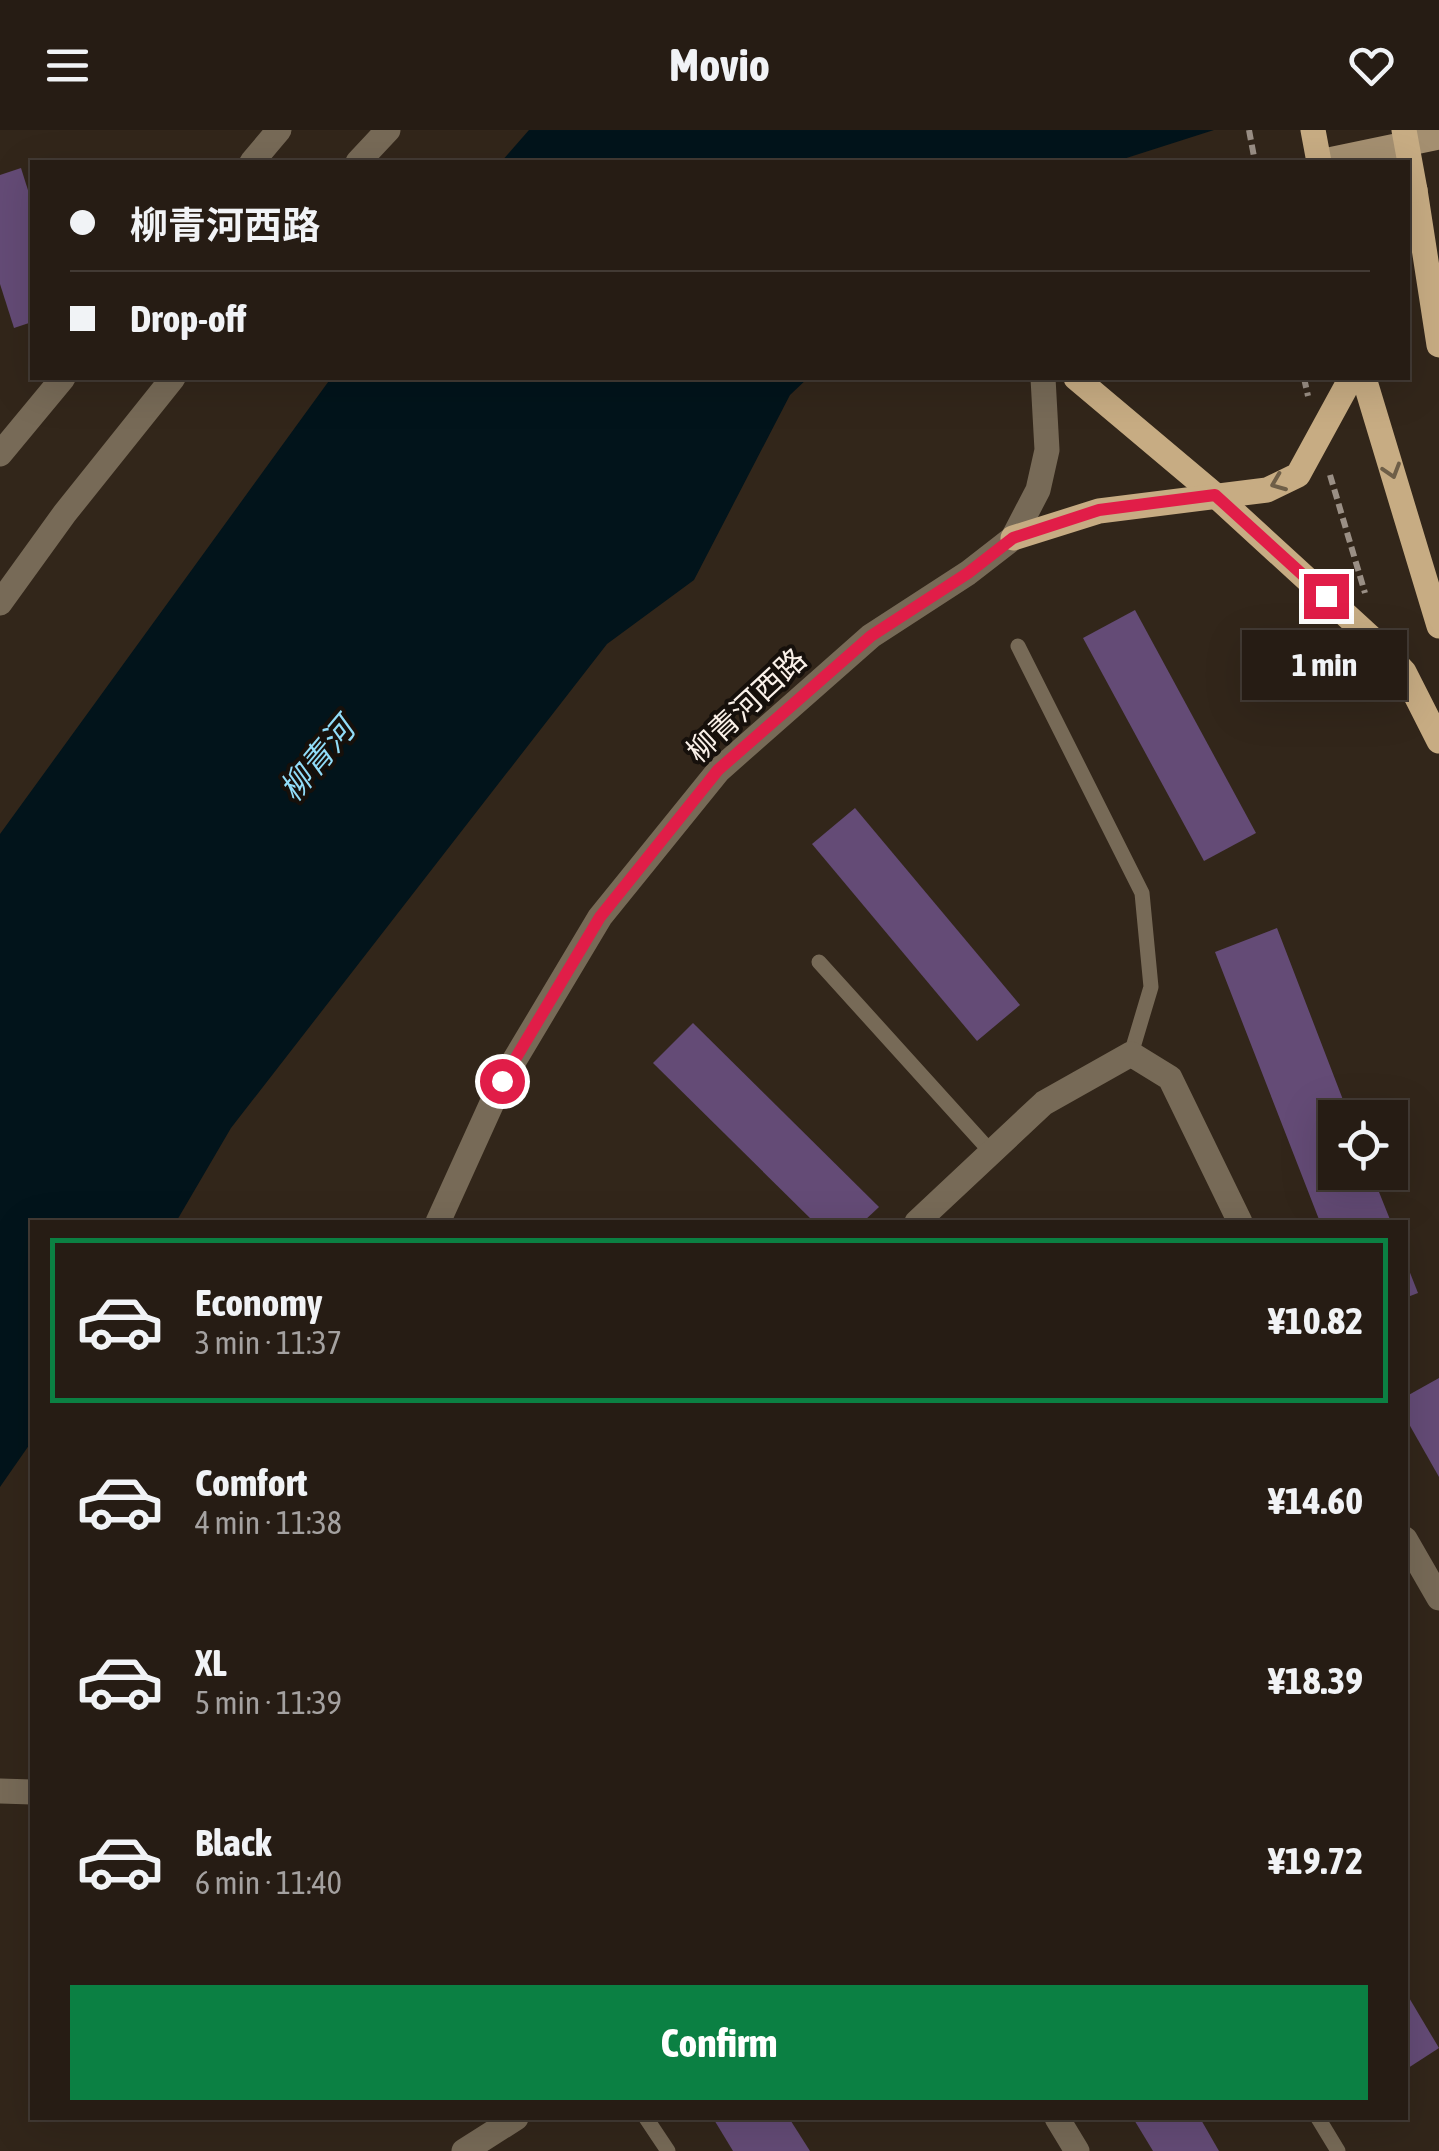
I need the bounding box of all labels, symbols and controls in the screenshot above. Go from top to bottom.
icon: menu [40,38,95,93]
icon: heart [1344,38,1399,93]
text: Movio [669,39,770,91]
text: 柳青河西路 [130,204,320,247]
text: Drop-off [130,297,246,340]
one-way arrow [1380,462,1401,479]
one-way arrow [1270,472,1288,492]
route end [1304,574,1349,619]
callout: 1 min [1244,631,1408,701]
street label: 柳青河西路 [680,641,812,769]
text: 1 min [1292,646,1357,683]
water label: 柳青河 [272,706,366,808]
route start [480,1059,525,1104]
map controls [1318,1100,1408,1190]
button: locate [1318,1100,1408,1190]
icon: car [75,1276,165,1366]
text: Economy [195,1281,322,1324]
text: ¥10.82 [1268,1299,1363,1342]
text: 3 min · 11:37 [195,1324,342,1361]
icon: car [75,1456,165,1546]
text: Comfort [195,1461,307,1504]
text: ¥14.60 [1268,1479,1363,1522]
text: 4 min · 11:38 [195,1504,342,1541]
icon: car [75,1636,165,1726]
text: XL [195,1641,227,1684]
text: ¥18.39 [1268,1659,1363,1702]
text: 5 min · 11:39 [195,1684,342,1721]
icon: car [75,1816,165,1906]
text: Black [195,1821,272,1864]
text: ¥19.72 [1268,1839,1363,1882]
text: 6 min · 11:40 [195,1864,342,1901]
button: Confirm [70,1985,1368,2100]

